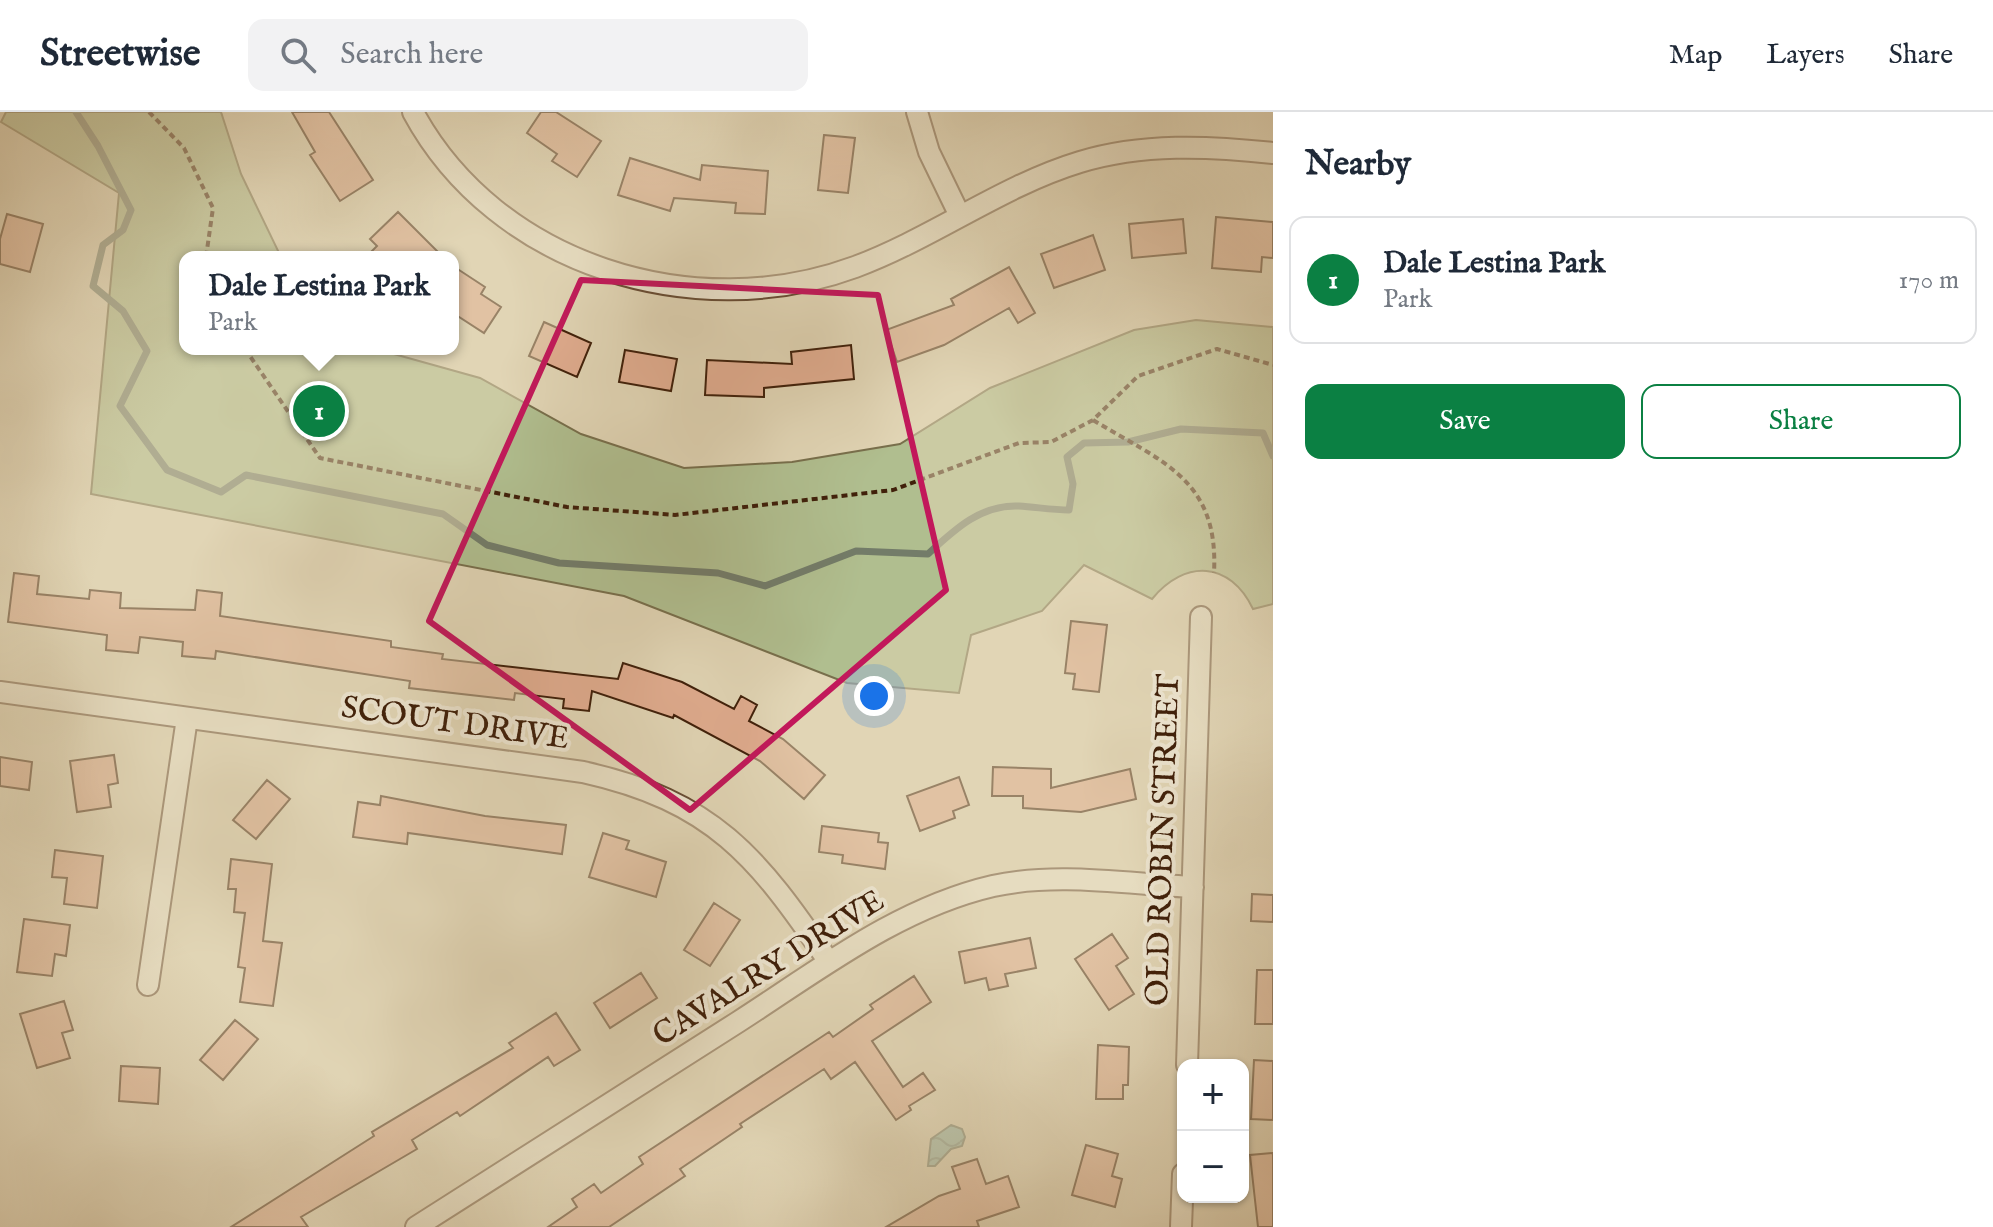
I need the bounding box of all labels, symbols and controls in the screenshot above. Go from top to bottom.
search box [248,19,808,91]
text: Streetwise [40,31,200,79]
icon: search [276,33,320,77]
text: Search here [340,36,483,74]
text: Map [1669,38,1722,73]
text: Layers [1766,38,1845,73]
text: Share [1889,38,1953,73]
text: Nearby [1305,143,1411,186]
text: Dale Lestina Park [1383,245,1605,283]
popup [179,251,459,355]
text: 1 [1328,264,1338,297]
text: 170 m [1899,264,1959,297]
text: Dale Lestina Park [208,268,430,306]
text: Park [1383,283,1432,316]
text: Park [208,306,257,339]
pin: 1 [293,381,345,441]
button: Save [1305,384,1625,459]
button: Share [1641,384,1961,459]
street label: OLD ROBIN STREET [1138,673,1190,1007]
your location [854,676,894,716]
street label: SCOUT DRIVE [339,688,571,760]
street label: CAVALRY DRIVE [646,881,892,1057]
map controls [1177,1059,1249,1203]
button: + [1177,1059,1249,1131]
button: − [1177,1131,1249,1203]

